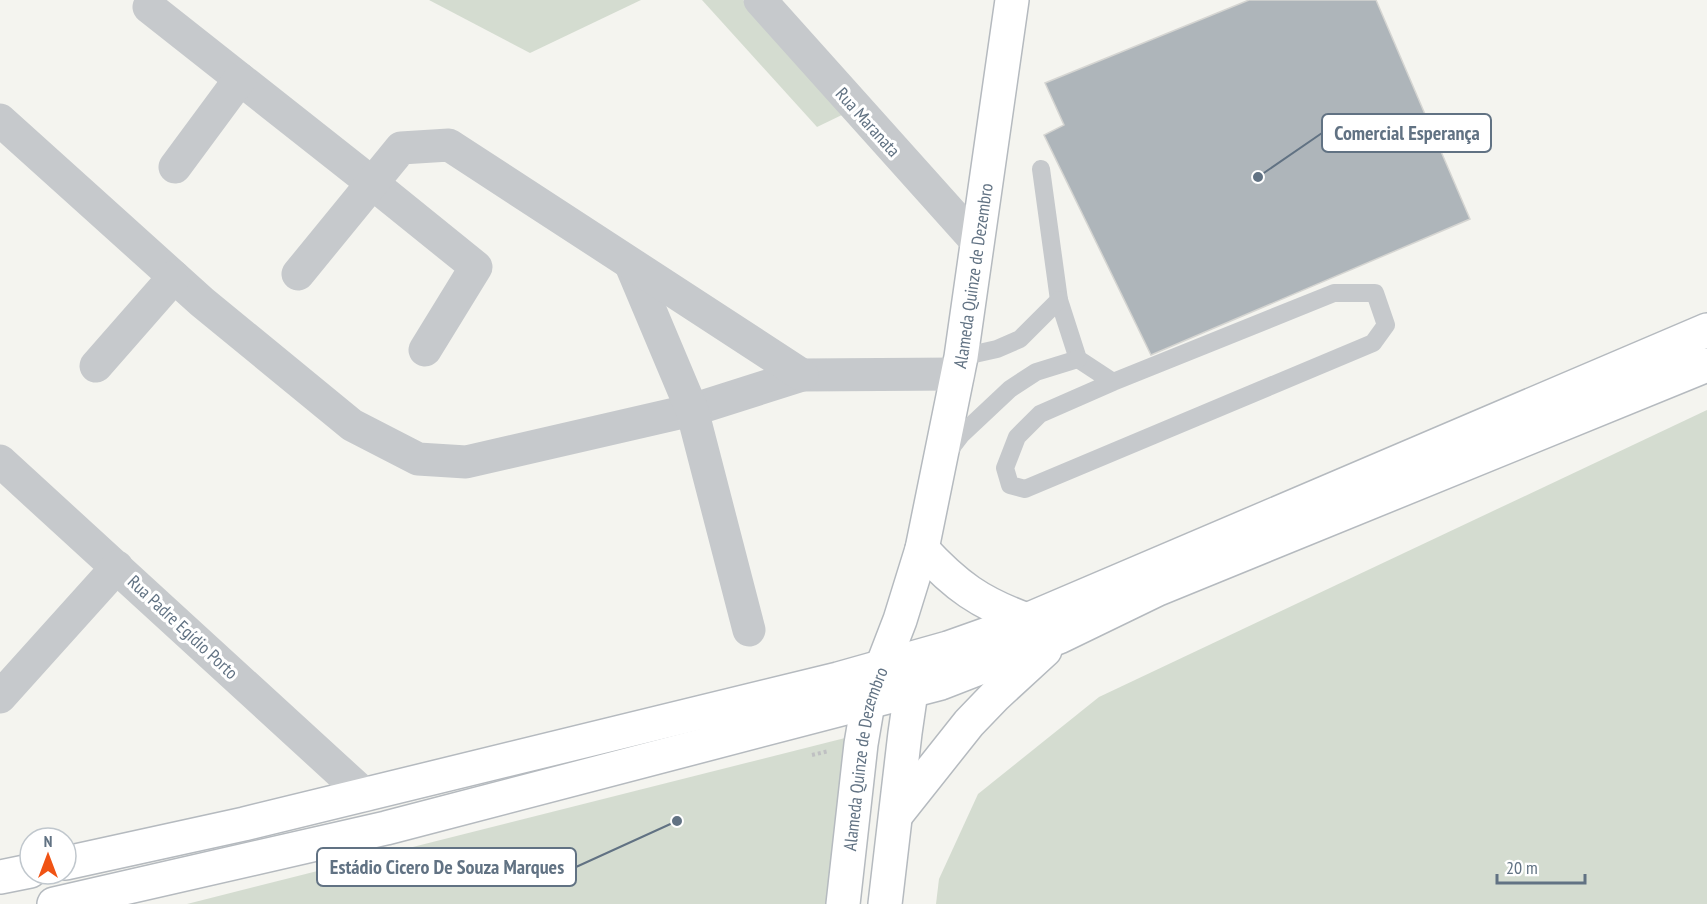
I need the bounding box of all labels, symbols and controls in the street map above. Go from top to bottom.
street label: Rua Maranata [831,83,905,161]
callout: Comercial Esperança [1322,114,1491,152]
text: Comercial Esperança [1334,120,1480,146]
street label: Alameda Quinze de Dezembro [948,181,997,370]
street label: Rua Padre Egídio Porto [123,570,243,684]
street label: Alameda Quinze de Dezembro [838,663,892,852]
north arrow [18,826,78,886]
text: N [44,831,52,851]
scale bar [1497,847,1586,885]
callout: Estádio Cicero De Souza Marques [317,848,576,886]
text: Estádio Cicero De Souza Marques [330,854,564,880]
text: 20 m [1506,856,1538,879]

